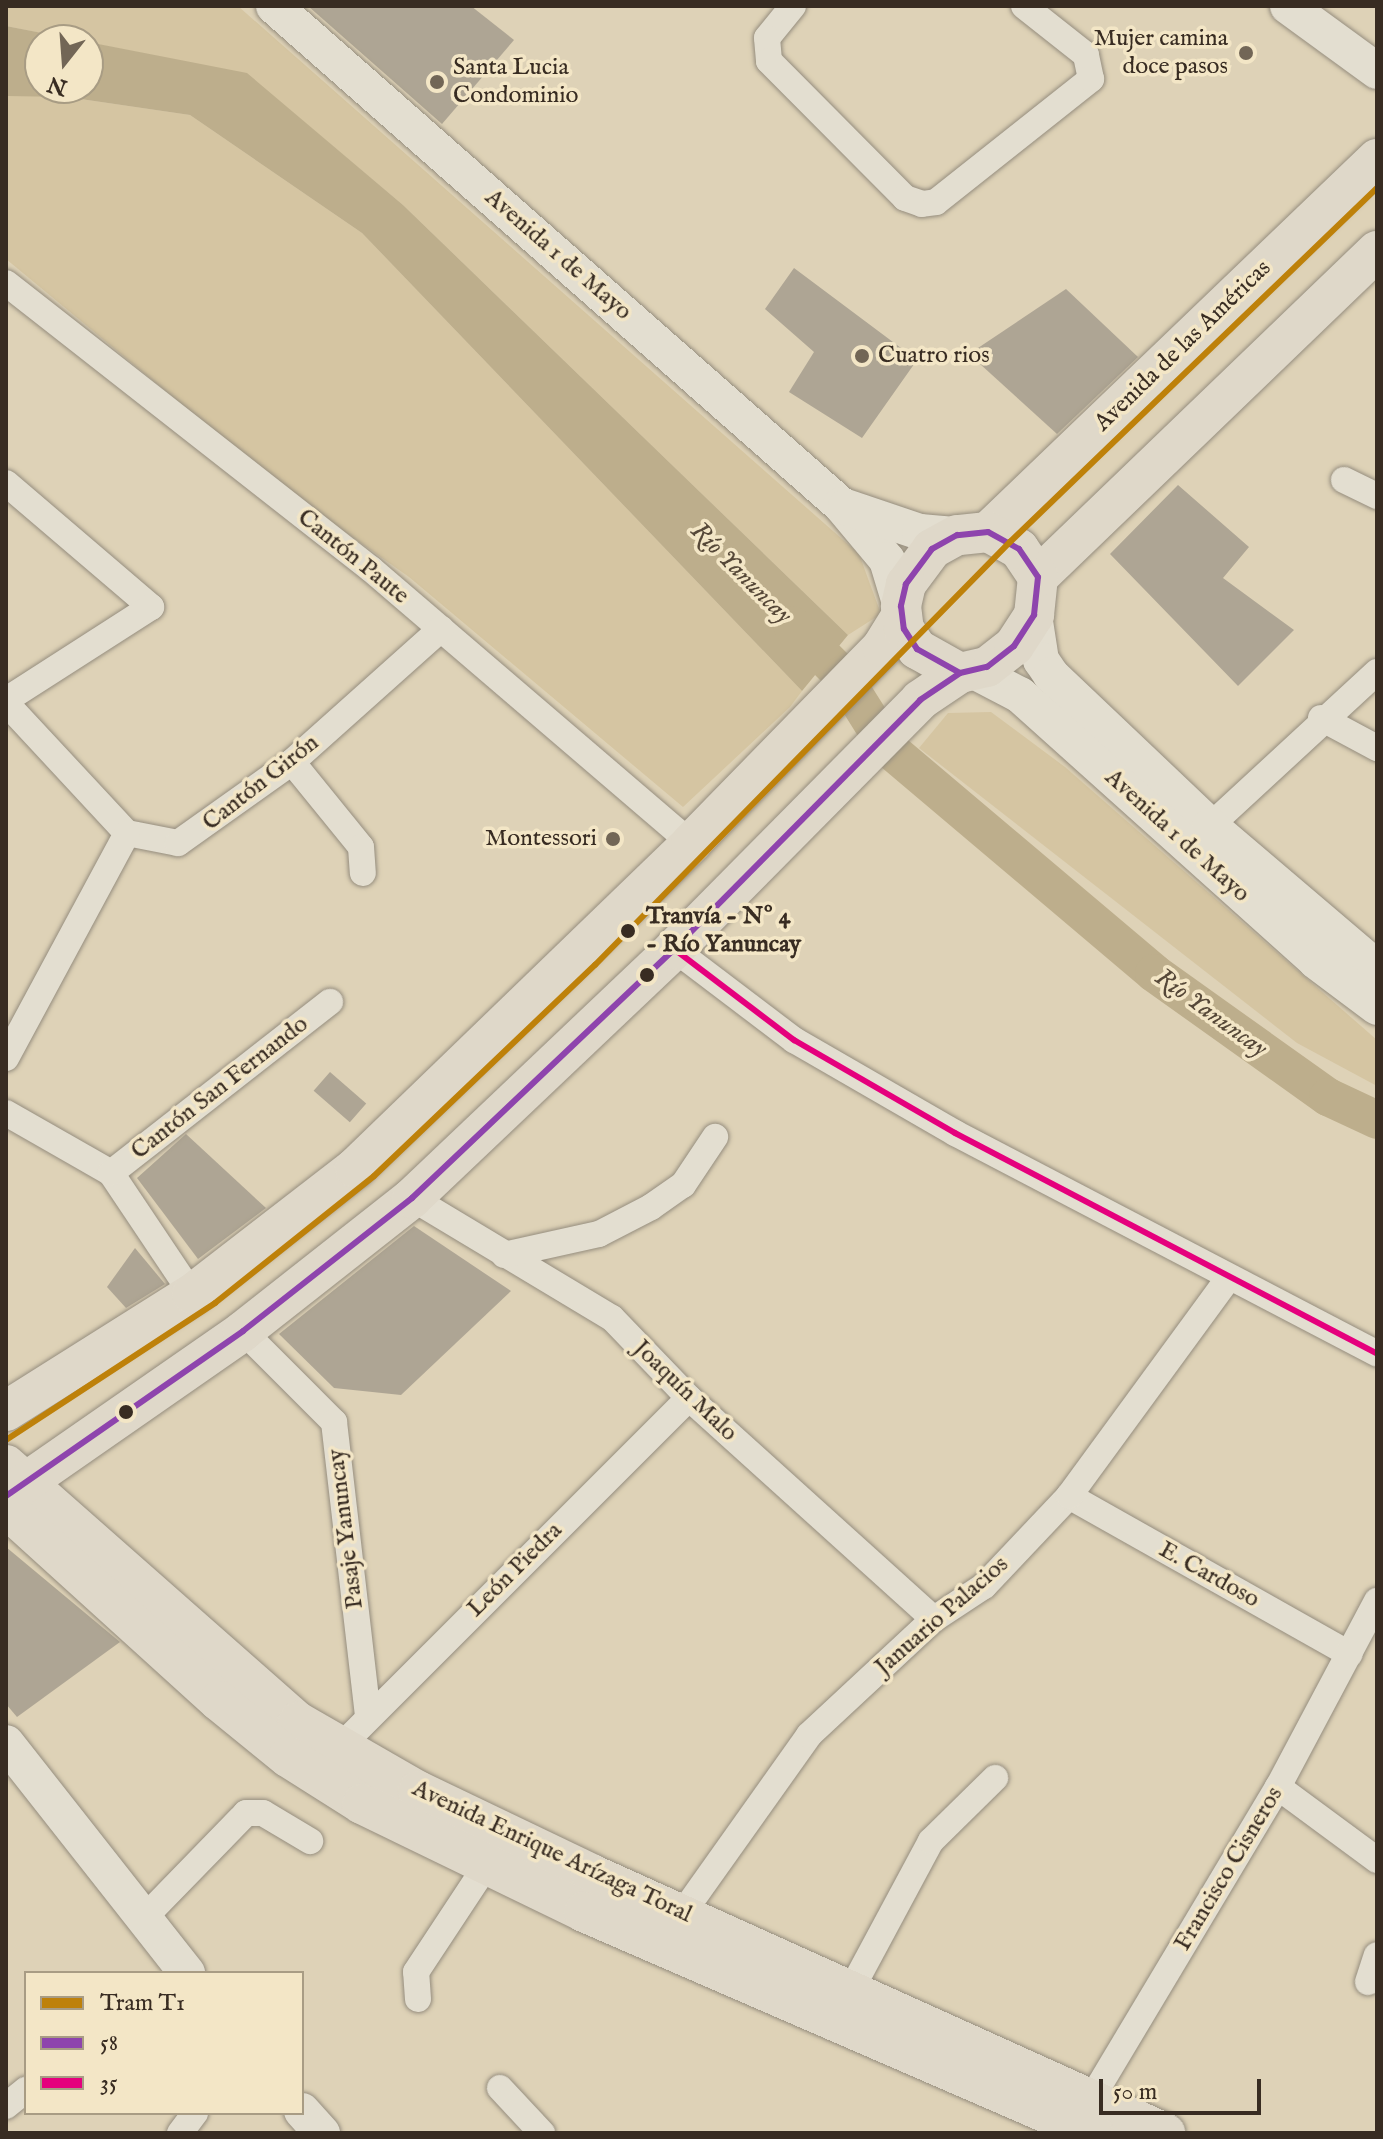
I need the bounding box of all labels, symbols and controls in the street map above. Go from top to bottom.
north arrow [24,24,104,104]
place label: Mujer camina doce pasos [1094,25,1228,81]
marker: Mujer camina doce pasos [1235,42,1257,64]
place label: Santa Lucia Condominio [453,54,579,110]
text: N [44,69,71,101]
marker: Santa Lucia Condominio [428,73,446,91]
street label: Avenida 1 de Mayo [479,183,637,327]
street label: Avenida de las Américas [1089,254,1277,438]
place label: Cuatro rios [878,342,990,370]
marker: Cuatro rios [853,347,871,365]
street label: Cantón Paute [291,503,415,611]
water label: Río Yanuncay [684,516,798,630]
street label: Cantón Girón [197,729,325,837]
street label: Avenida 1 de Mayo [1099,763,1255,909]
place label: Montessori [485,825,597,853]
marker: Montessori [604,830,622,848]
place label: Tranvía - Nº 4 - Río Yanuncay [646,903,801,959]
marker: Tranvía - Nº 4 - Río Yanuncay [617,920,639,942]
water label: Río Yanuncay [1149,962,1273,1064]
unlabelled marker [639,967,655,983]
street label: Cantón San Fernando [126,1010,314,1166]
street label: Joaquín Malo [627,1334,743,1448]
unlabelled marker [118,1404,134,1420]
street label: Pasaje Yanuncay [322,1447,370,1611]
street label: León Piedra [462,1517,568,1623]
street label: E. Cardoso [1154,1536,1264,1614]
street label: Januario Palacios [869,1550,1015,1682]
street label: Avenida Enrique Arízaga Toral [408,1774,696,1930]
street label: Francisco Cisneros [1169,1782,1289,1956]
legend [24,1971,304,2115]
text: Tram T1 [100,1988,185,2019]
text: 58 [100,2028,118,2059]
scale bar [1103,2063,1265,2113]
text: 35 [100,2068,118,2099]
text: 50 m [1113,2077,1157,2108]

